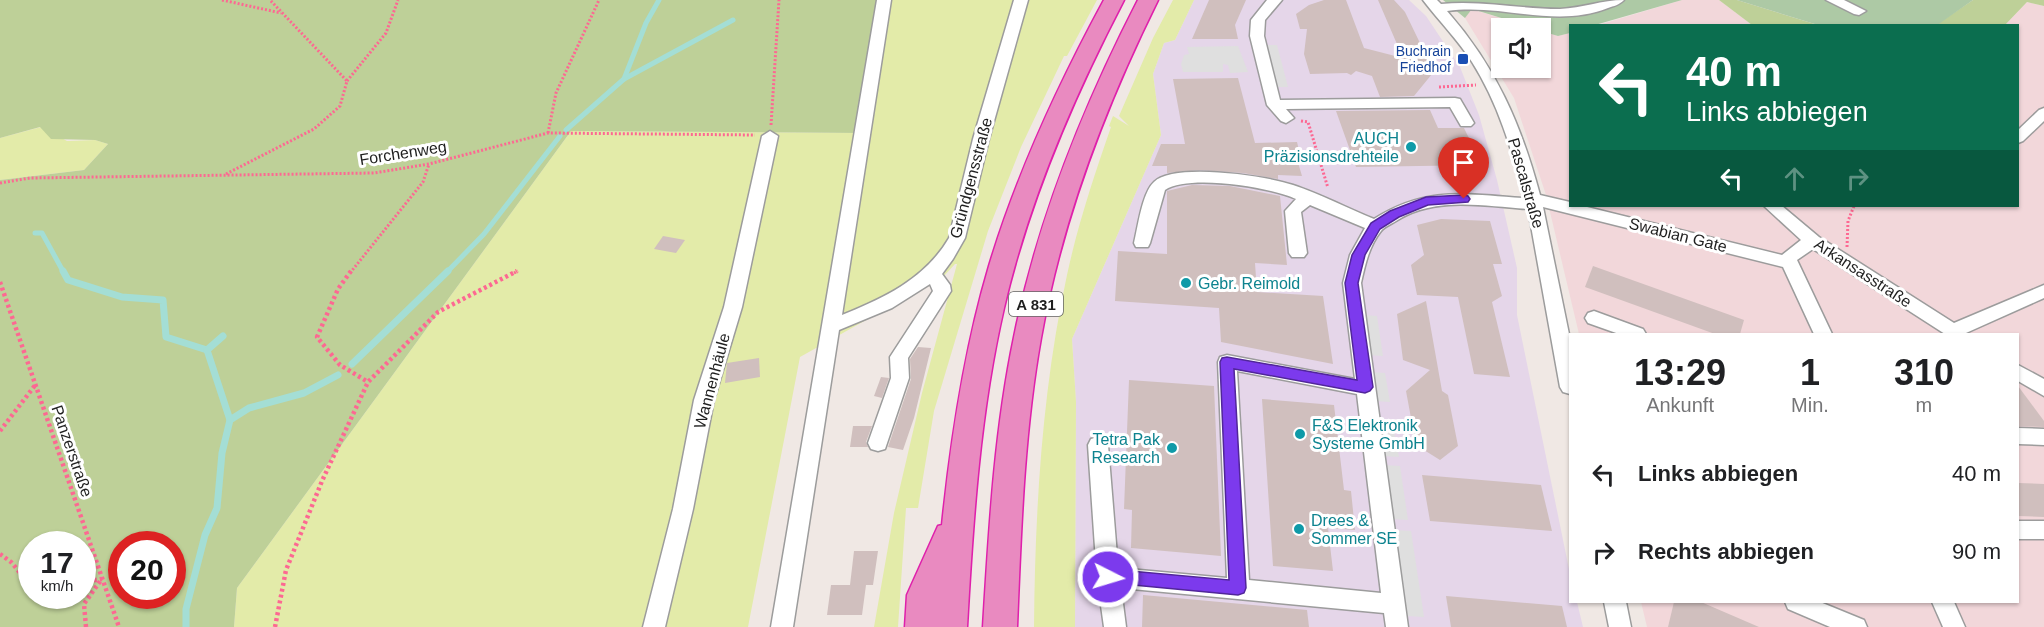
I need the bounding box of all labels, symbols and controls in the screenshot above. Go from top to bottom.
map controls [1491,18,1551,78]
button: sound [1491,18,1551,78]
place label: Buchrain Friedhof [1396,43,1451,75]
icon: left [1587,48,1665,126]
text: 40 m [1686,48,1782,95]
marker: Buchrain Friedhof [1456,52,1470,66]
text: Links abbiegen [1686,97,1868,127]
street label: Gründgensstraße [947,116,995,240]
place label: AUCH Präzisionsdrehteile [1264,130,1399,165]
street label: Pascalstraße [1505,136,1547,230]
pin [1438,137,1489,199]
street label: Forchenweg [358,138,448,168]
marker: AUCH Präzisionsdrehteile [1404,140,1418,154]
icon: arrive [1447,146,1480,179]
icon: left [1715,162,1748,195]
icon: ahead [1778,162,1811,195]
icon: right [1841,162,1874,195]
street label: Swabian Gate [1627,215,1729,255]
street label: Arkansasstraße [1811,235,1915,311]
place label: Gebr. Reimold [1198,275,1300,292]
marker: Gebr. Reimold [1179,276,1193,290]
road number: A 831 [1009,292,1063,316]
street label: Wannenhäule [691,331,733,431]
text: 13:29 [1634,352,1726,393]
text: 1 [1800,352,1820,393]
text: 310 [1894,352,1954,393]
text: Ankunft [1646,394,1714,416]
text: Min. [1791,394,1829,416]
text: m [1916,394,1932,416]
street label: Panzerstraße [48,403,96,499]
place label: F&S Elektronik Systeme GmbH [1312,417,1425,452]
marker: F&S Elektronik Systeme GmbH [1293,427,1307,441]
place label: Tetra Pak Research [1092,431,1161,466]
marker: Tetra Pak Research [1165,441,1179,455]
icon: left [1587,458,1620,491]
text: Links abbiegen [1638,461,1798,486]
text: 40 m [1952,461,2001,486]
place label: Drees & Sommer SE [1311,512,1397,547]
marker: Drees & Sommer SE [1292,522,1306,536]
speed limit sign: 20 [108,531,186,609]
icon: right [1587,536,1620,569]
text: Rechts abbiegen [1638,539,1814,564]
text: 90 m [1952,539,2001,564]
position arrow [1076,545,1140,609]
text: 17 [40,546,74,579]
text: km/h [41,577,73,594]

